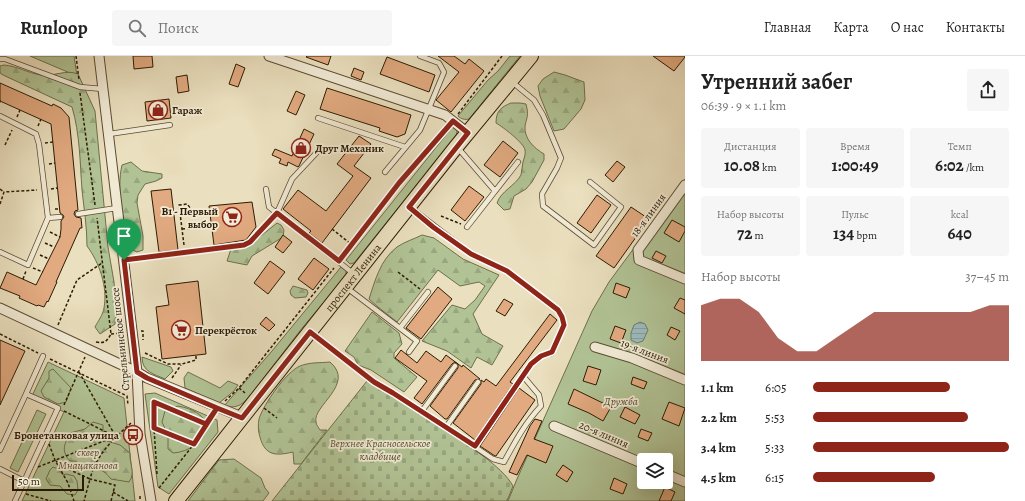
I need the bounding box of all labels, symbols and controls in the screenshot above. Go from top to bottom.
search box [112,10,392,46]
text: Runloop [20,15,88,41]
icon: search [126,17,148,39]
text: Поиск [158,18,199,38]
text: Главная [764,18,811,37]
text: Карта [833,18,869,37]
text: О нас [891,18,924,37]
text: Контакты [946,18,1005,37]
text: Утренний забег [701,67,852,97]
button: share [967,69,1009,111]
text: 06:39 · 9 × 1.1 km [701,97,786,114]
shop icon: Гараж [147,99,169,121]
place label: Гараж [172,103,203,118]
shop icon: Друг Механик [290,137,312,159]
text: Дистанция [724,139,777,154]
text: Время [840,139,870,154]
text: Темп [948,139,972,154]
place label: Друг Механик [315,141,384,156]
text: 10.08 [724,154,760,177]
text: 1:00:49 [831,154,879,177]
text: 6:02 [935,154,964,177]
text: km [760,160,777,175]
text: /km [964,160,984,175]
street label: 18-я линия [627,190,669,240]
place label: В1 - Первый выбор [161,204,218,232]
supermarket icon: В1 - Первый выбор [221,206,243,228]
text: Набор высоты [717,207,784,222]
text: Пульс [841,207,869,222]
text: kcal [951,207,968,222]
pin [107,219,141,260]
text: 72 [737,222,752,245]
text: 134 [833,222,854,245]
text: 640 [947,222,972,245]
icon: arrive [113,225,135,247]
text: m [752,228,764,243]
text: bpm [854,228,877,243]
street label: проспект Ленина [322,240,385,315]
text: Набор высоты [701,268,781,285]
text: 37–45 m [965,268,1009,285]
street label: Стрельнинское шоссе [108,287,133,391]
supermarket icon: Перекрёсток [170,319,192,341]
place label: Перекрёсток [195,323,257,338]
street label: 19-я линия [619,335,671,367]
text: 1.1 km [701,379,734,396]
text: 6:05 [765,379,787,396]
park label: Дружба [603,394,638,409]
text: 2.2 km [701,409,737,426]
text: 5:53 [765,409,785,426]
street label: 20-я линия [577,417,631,452]
bus stop icon: Бронетанковая улица [122,424,144,446]
place label: Бронетанковая улица [14,428,120,443]
park label: Верхнее Красносельское кладбище [330,436,430,464]
text: 3.4 km [701,439,736,456]
text: 5:33 [765,439,785,456]
park label: сквер Мнацаканова [58,445,118,473]
map controls [637,453,673,489]
button: layers [637,453,673,489]
text: 4.5 km [701,469,736,486]
text: 6:15 [765,469,784,486]
scale bar [12,473,84,492]
text: 50 m [18,474,40,489]

